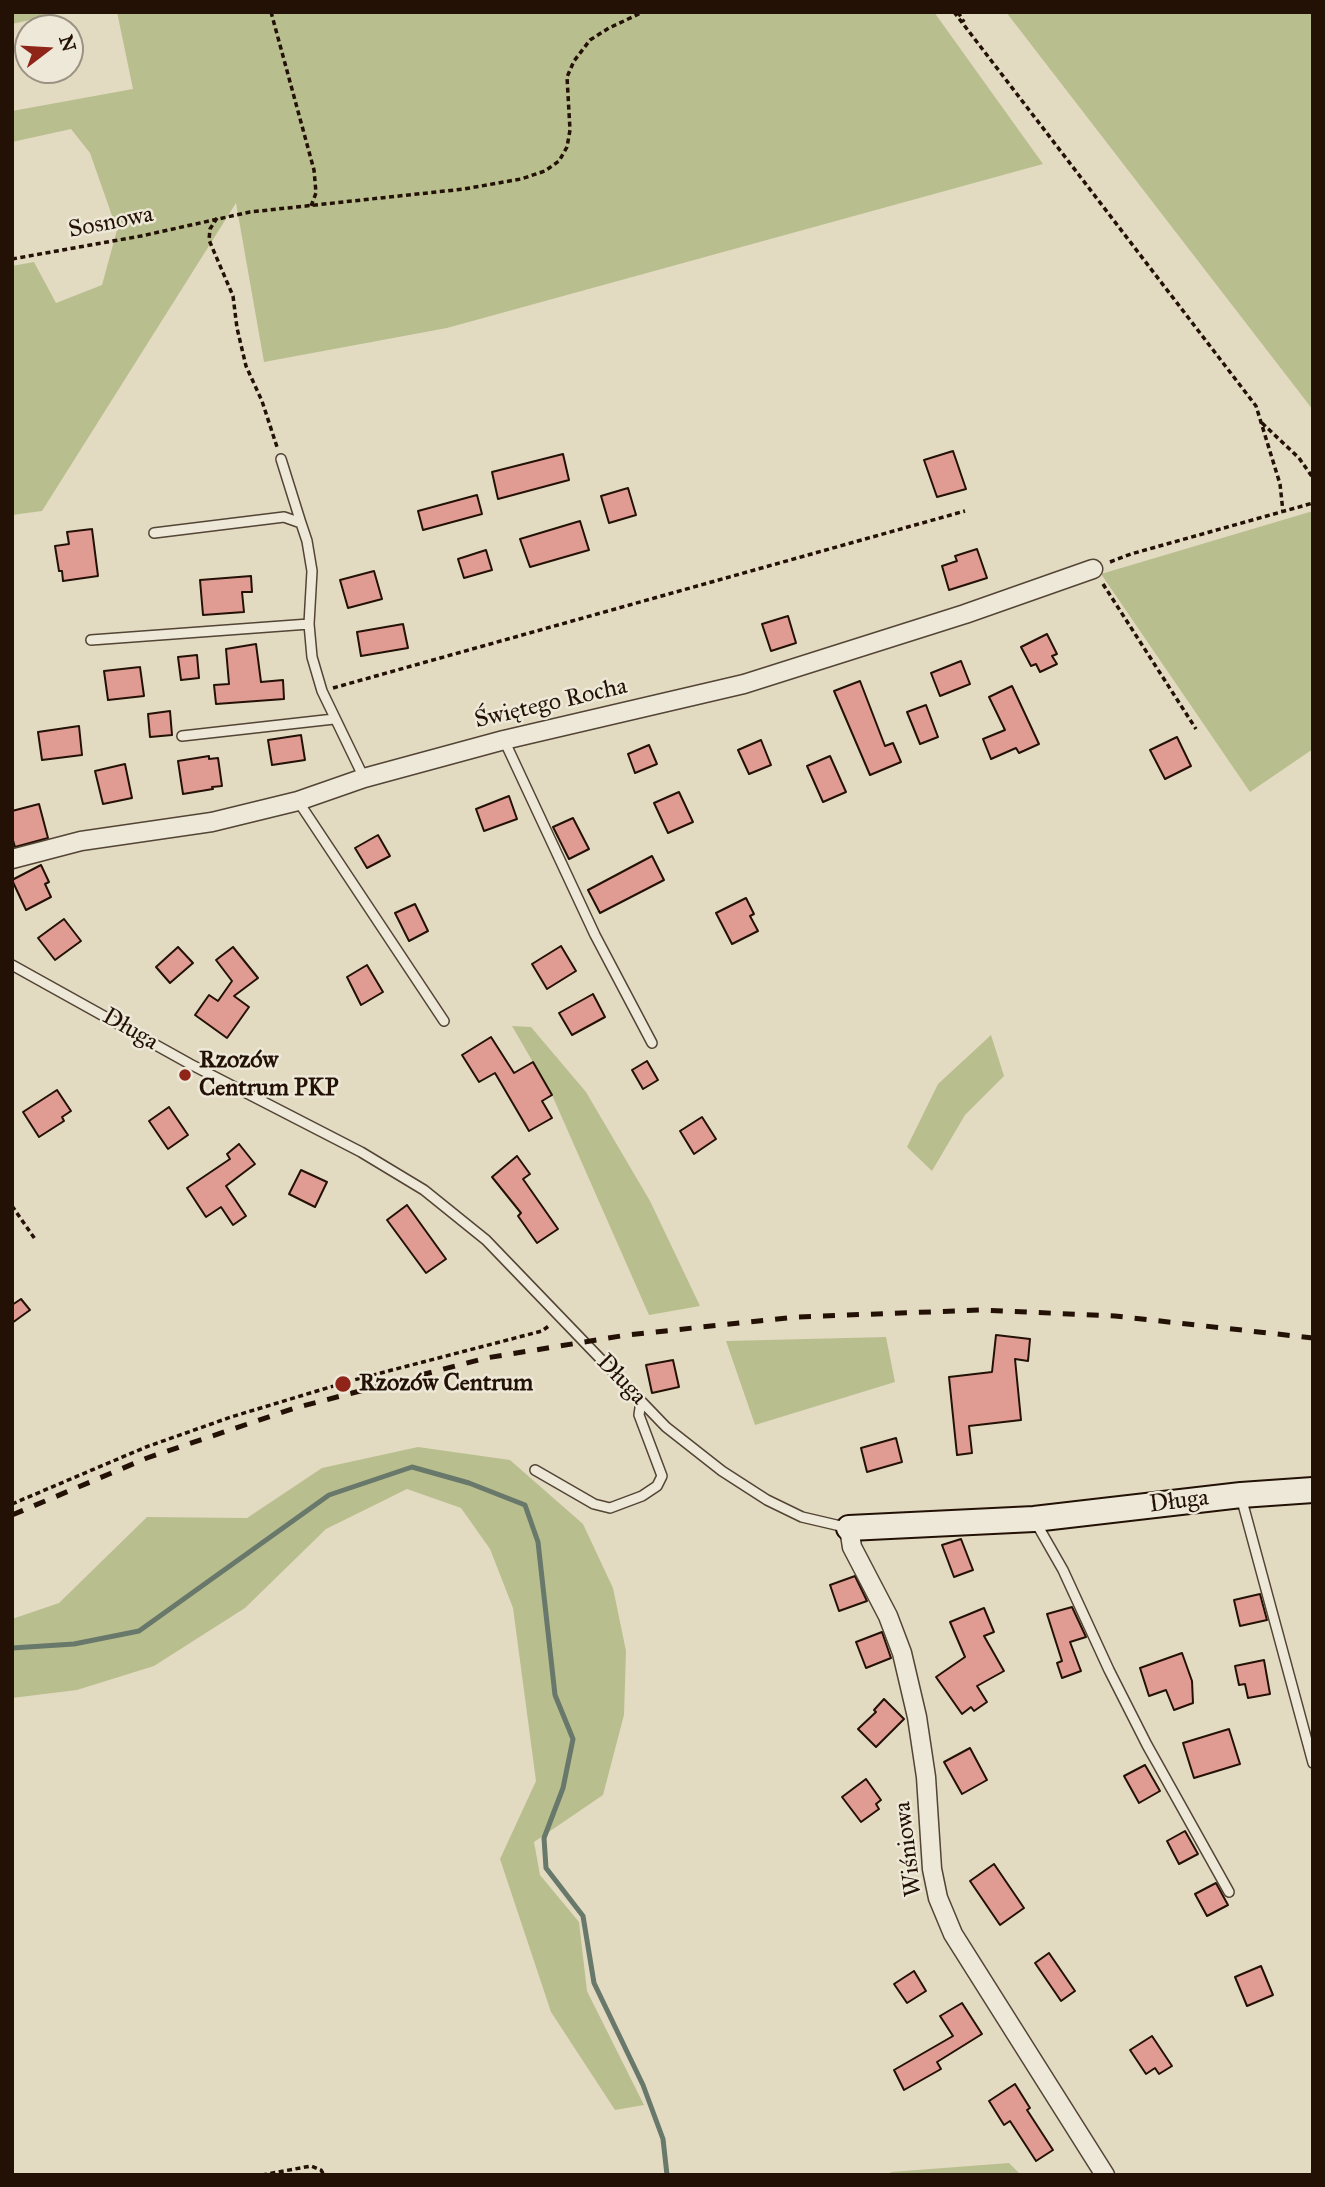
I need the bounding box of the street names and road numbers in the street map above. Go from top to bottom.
street label: Sosnowa [66,201,156,245]
street label: Świętego Rocha [472,672,630,736]
street label: Długa [97,1003,163,1057]
street label: Długa [590,1349,652,1411]
street label: Długa [1148,1484,1210,1520]
street label: Wiśniowa [889,1800,929,1898]

